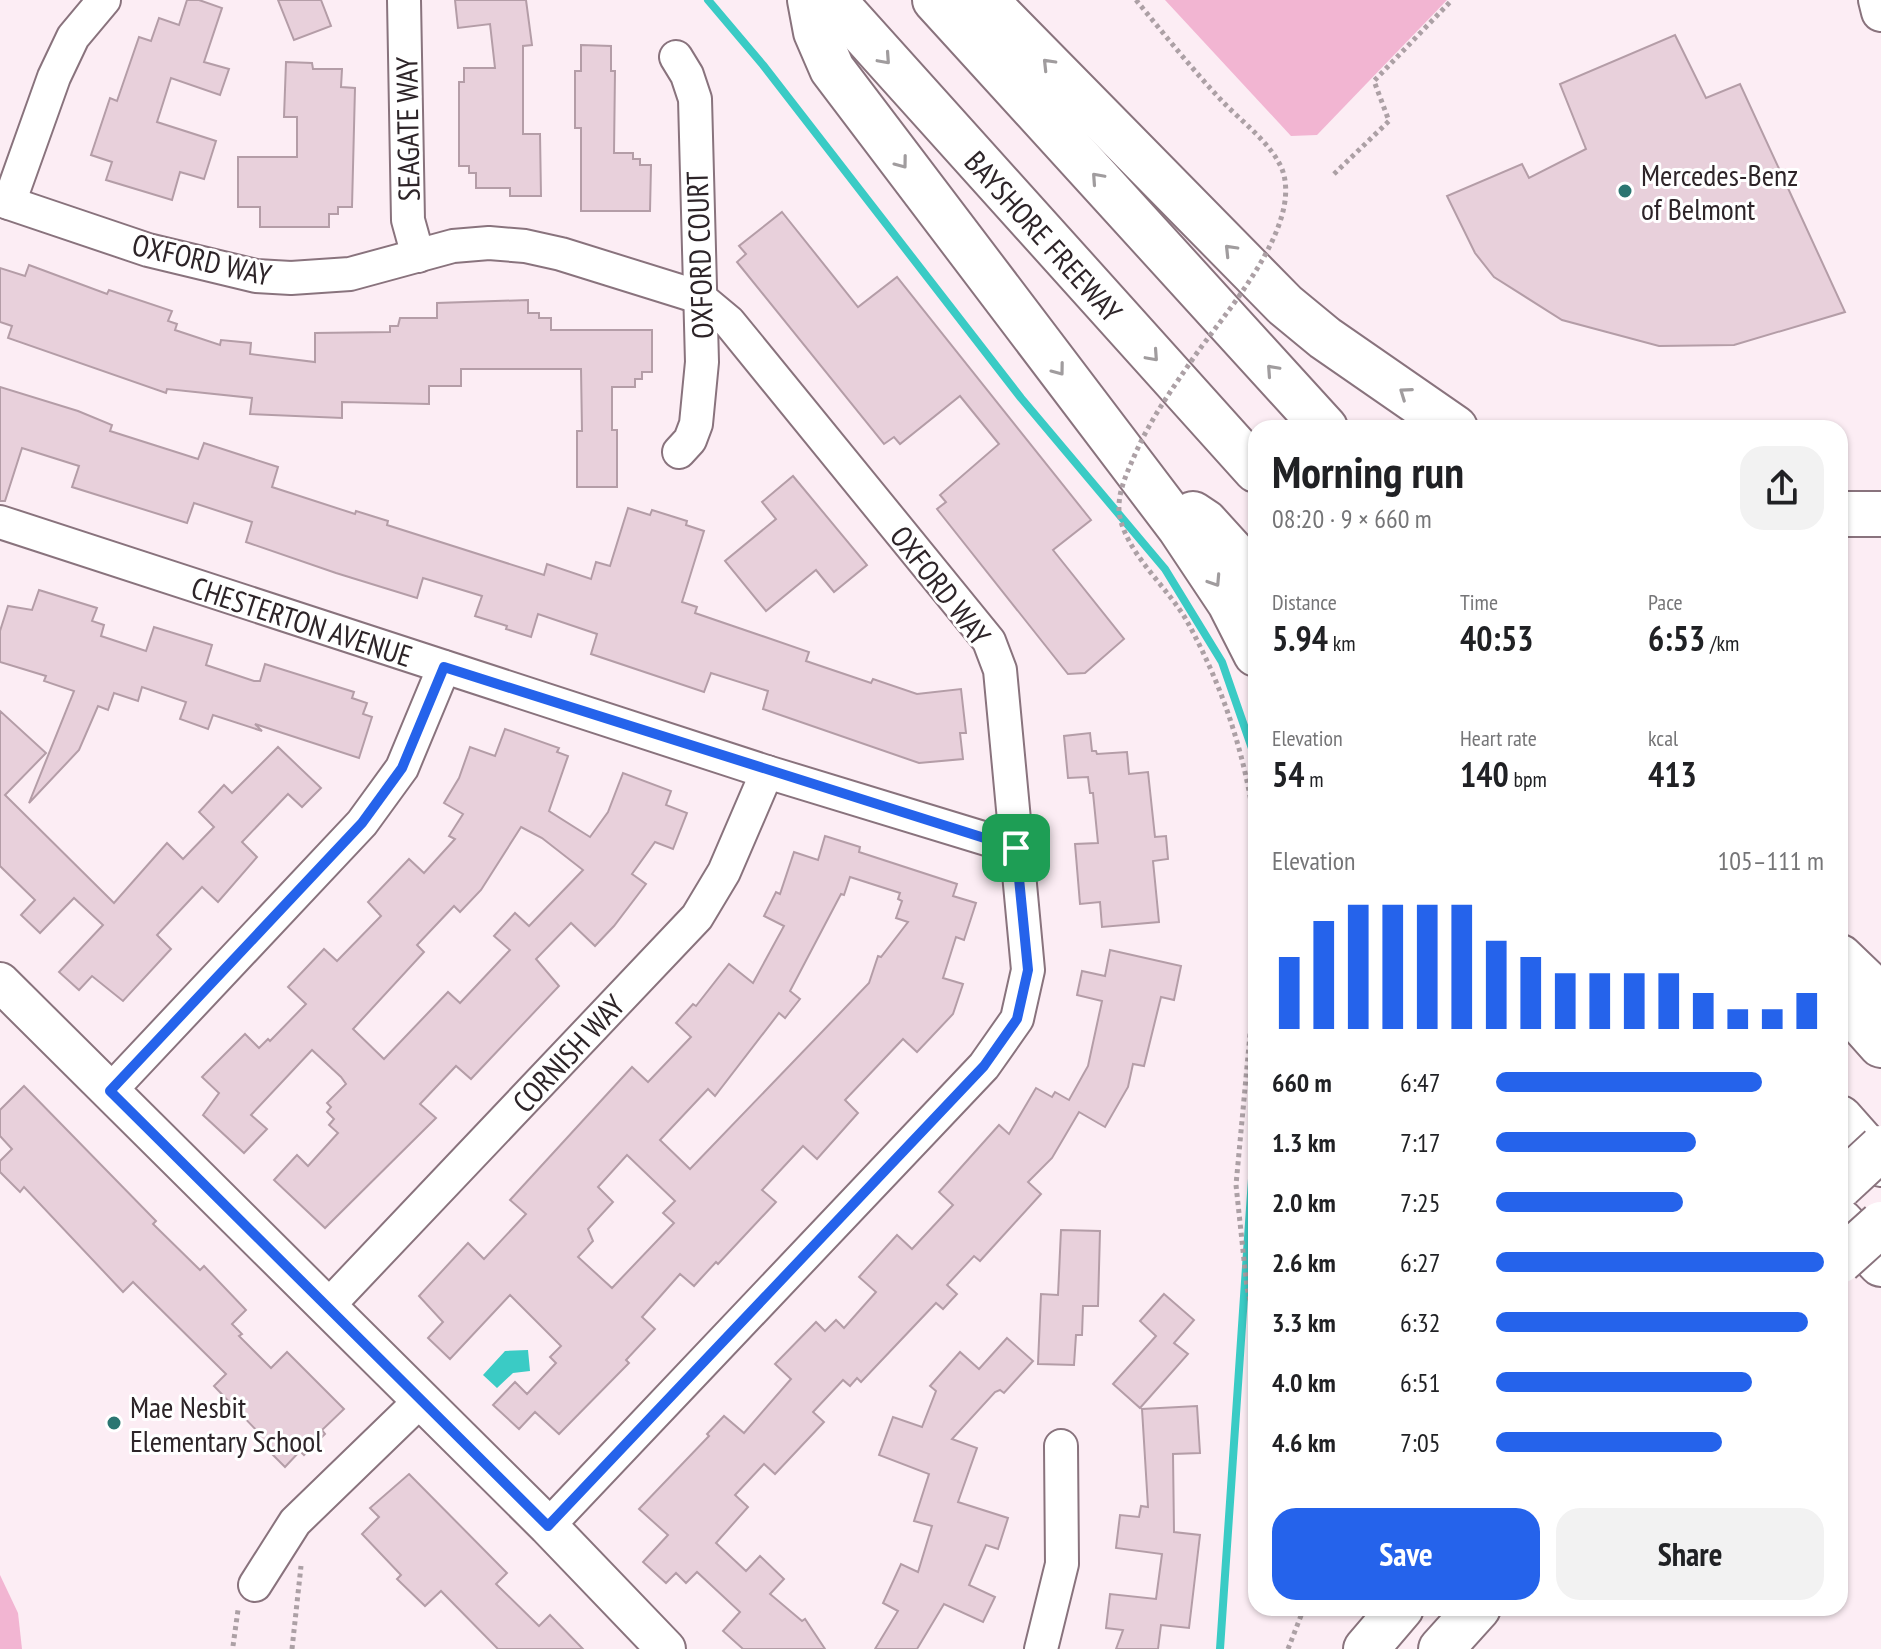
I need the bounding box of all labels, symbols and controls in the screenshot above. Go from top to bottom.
one-way arrow [875,49,889,64]
street label: SEAGATE WAY [386,56,428,201]
one-way arrow [1043,59,1057,73]
street label: BAYSHORE FREEWAY [957,142,1131,330]
one-way arrow [893,154,907,168]
place label: Mercedes-Benz of Belmont [1641,155,1798,228]
street label: OXFORD COURT [677,170,721,340]
one-way arrow [1092,173,1107,187]
marker: Mercedes-Benz of Belmont [1616,182,1634,200]
street label: OXFORD WAY [129,224,276,294]
one-way arrow [1224,245,1239,259]
one-way arrow [1143,346,1157,361]
one-way arrow [1049,362,1063,376]
one-way arrow [1268,365,1282,380]
one-way arrow [1400,388,1414,403]
text: Morning run [1272,443,1464,500]
button: share [1740,446,1824,530]
text: 08:20 · 9 × 660 m [1272,502,1432,535]
street label: OXFORD WAY [882,517,1000,653]
street label: CHESTERTON AVENUE [187,567,417,675]
one-way arrow [1206,572,1221,586]
text: Distance [1272,588,1337,616]
text: Time [1460,588,1498,616]
text: Pace [1648,588,1683,616]
text: 5.94 [1272,616,1328,660]
text: 40:53 [1460,616,1534,660]
text: 6:53 [1648,616,1705,660]
text: km [1328,629,1356,657]
text: /km [1705,629,1739,657]
text: Elevation [1272,724,1343,752]
text: Heart rate [1460,724,1537,752]
text: kcal [1648,724,1678,752]
text: 54 [1272,752,1305,796]
text: 140 [1460,752,1509,796]
text: 413 [1648,752,1697,796]
text: m [1305,765,1324,793]
text: bpm [1509,765,1547,793]
pin [982,814,1050,882]
icon: arrive [994,826,1038,870]
text: Elevation [1272,844,1355,877]
text: 105–111 m [1718,844,1824,877]
street label: CORNISH WAY [503,986,633,1120]
text: 660 m [1272,1066,1332,1099]
text: 6:47 [1400,1066,1440,1099]
text: 1.3 km [1272,1126,1336,1159]
text: 7:17 [1400,1126,1440,1159]
text: 2.0 km [1272,1186,1336,1219]
text: 7:25 [1400,1186,1440,1219]
text: 2.6 km [1272,1246,1336,1279]
text: 6:27 [1400,1246,1440,1279]
text: 3.3 km [1272,1306,1336,1339]
text: 6:32 [1400,1306,1440,1339]
text: 4.0 km [1272,1366,1336,1399]
text: 6:51 [1400,1366,1440,1399]
place label: Mae Nesbit Elementary School [130,1387,322,1460]
marker: Mae Nesbit Elementary School [105,1414,123,1432]
text: 4.6 km [1272,1426,1336,1459]
text: 7:05 [1400,1426,1440,1459]
button: Save [1272,1508,1540,1600]
button: Share [1556,1508,1824,1600]

